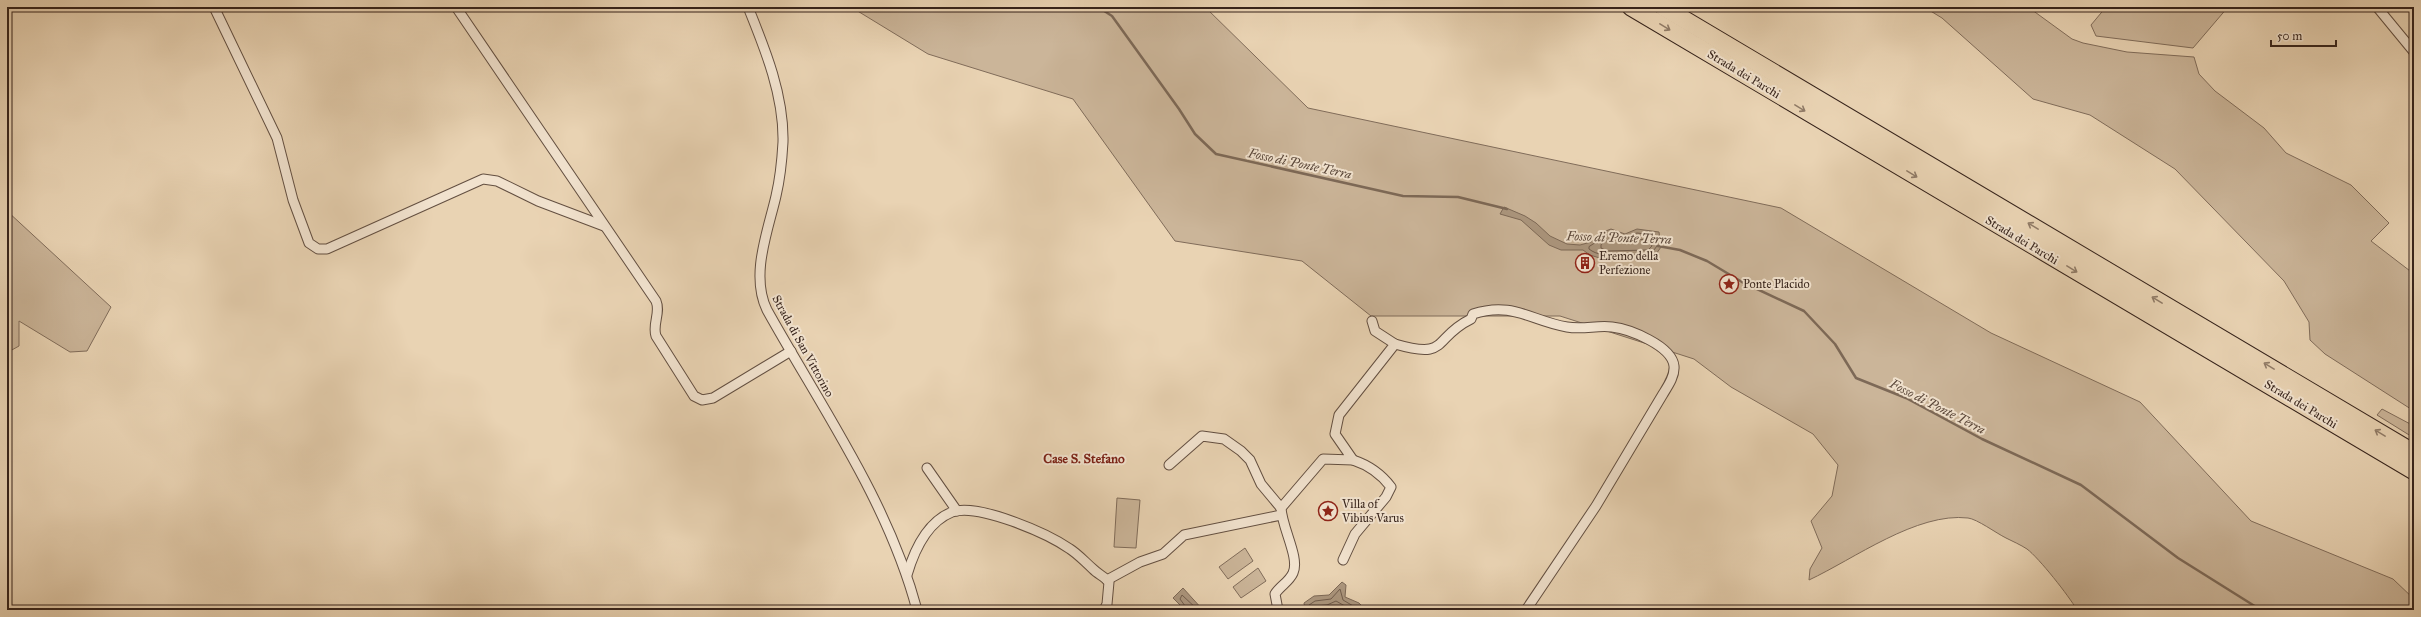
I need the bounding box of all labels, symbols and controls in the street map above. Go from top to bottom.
scale bar [2271,22,2336,48]
one-way arrow [1659,24,1671,32]
text: 50 m [2277,29,2302,43]
street label: Strada dei Parchi [1705,47,1784,102]
one-way arrow [1794,105,1806,113]
water label: Fosso di Ponte Terra [1246,145,1353,183]
one-way arrow [1906,171,1918,179]
street label: Strada dei Parchi [1983,213,2062,268]
one-way arrow [2027,222,2039,230]
water label: Fosso di Ponte Terra [1565,228,1672,248]
place label: Eremo della Perfezione [1599,249,1659,277]
building icon: Eremo della Perfezione [1574,252,1596,274]
one-way arrow [2066,266,2078,274]
place icon: Ponte Placido [1718,273,1740,295]
place label: Ponte Placido [1743,277,1810,291]
street label: Strada di San Vittorino [769,293,837,399]
one-way arrow [2152,296,2163,304]
one-way arrow [2263,362,2275,370]
water label: Fosso di Ponte Terra [1886,375,1988,438]
street label: Strada dei Parchi [2262,377,2341,432]
one-way arrow [2374,428,2386,436]
district label: Case S. Stefano [1043,451,1125,467]
place label: Villa of Vibius Varus [1341,497,1404,525]
place icon: Villa of Vibius Varus [1317,500,1339,522]

